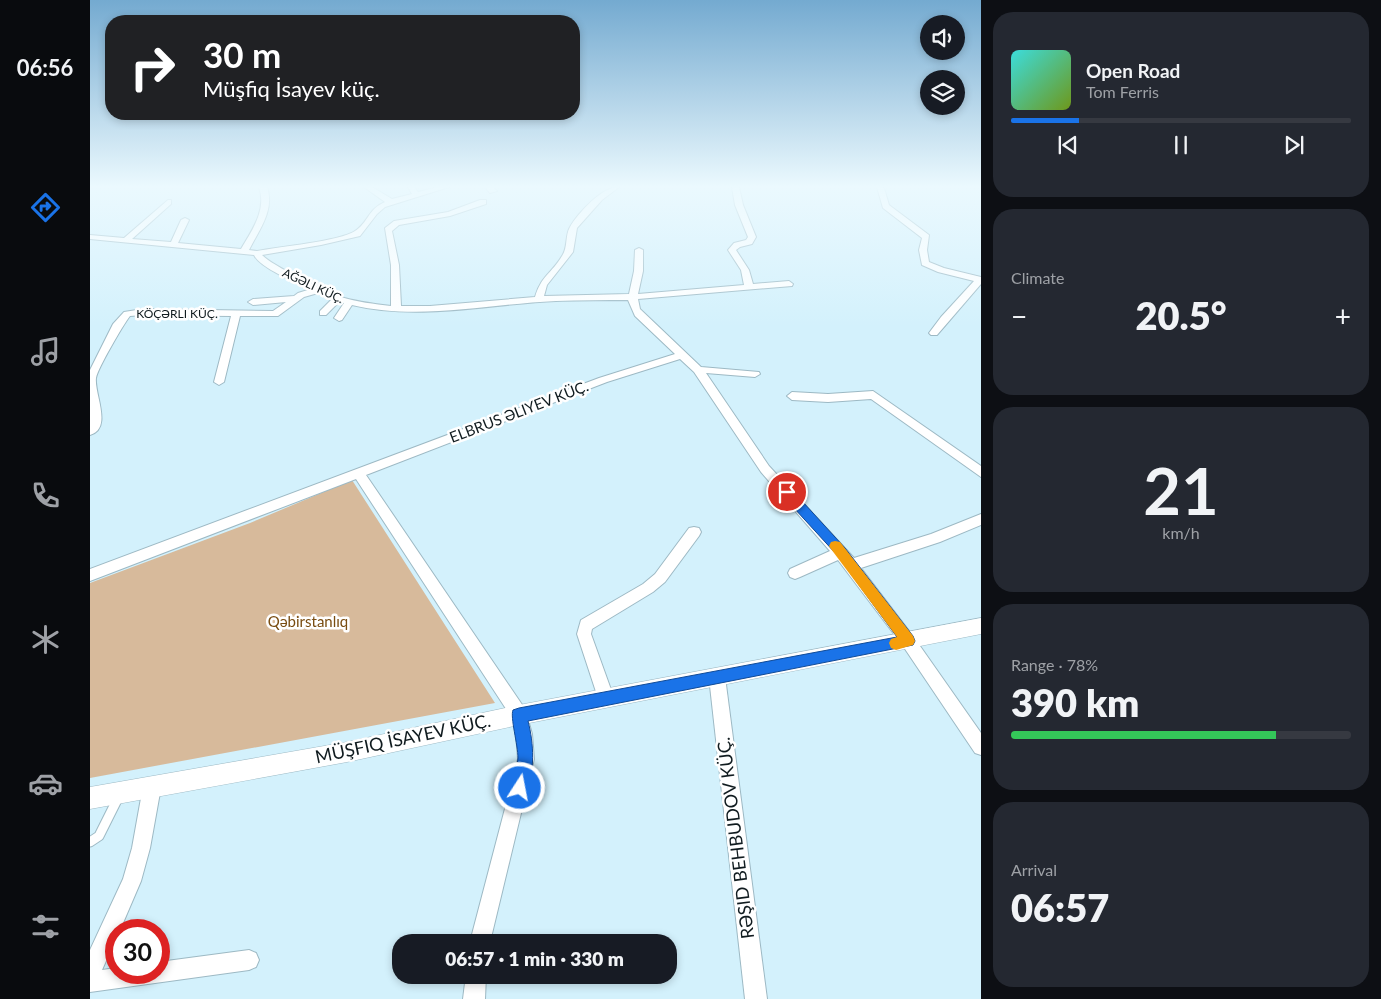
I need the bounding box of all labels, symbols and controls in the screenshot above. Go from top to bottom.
map controls [920,15,965,115]
button: sound [920,15,965,60]
text: 30 m [203,33,281,75]
icon: right [120,35,185,100]
text: 06:56 [17,54,73,81]
text: Open Road [1086,59,1180,82]
button: layers [920,70,965,115]
text: Müşfiq İsayev küç. [203,75,380,102]
text: Tom Ferris [1086,82,1159,101]
icon: previous [1054,131,1082,159]
icon: pause [1167,131,1195,159]
icon: next [1280,131,1308,159]
icon: directions [28,190,63,225]
street label: AĞƏLI KÜÇ. [280,265,346,306]
text: Climate [1011,268,1064,287]
text: 20.5° [1135,292,1227,338]
text: − [1011,299,1027,333]
text: + [1335,299,1351,333]
street label: KÖÇƏRLI KÜÇ. [136,306,218,321]
icon: music [28,334,63,369]
street label: ELBRUS ƏLIYEV KÜÇ. [447,376,591,446]
text: 21 [1143,451,1219,529]
pin [766,471,808,513]
icon: phone [28,478,63,513]
icon: arrive [773,478,801,506]
text: km/h [1162,523,1200,542]
park label: Qəbirstanlıq [268,612,348,630]
icon: climate [28,622,63,657]
text: Range · 78% [1011,655,1098,674]
text: 390 km [1011,679,1139,725]
street label: MÜŞFIQ İSAYEV KÜÇ. [313,709,492,767]
street label: RƏŞID BEHBUDOV KÜÇ. [712,736,758,940]
position arrow [493,761,545,813]
icon: car [28,766,63,801]
text: Arrival [1011,860,1057,879]
text: 06:57 [1011,884,1109,930]
icon: filters [28,909,63,944]
speed limit sign: 30 [105,919,170,984]
text: 06:57 · 1 min · 330 m [445,947,624,970]

